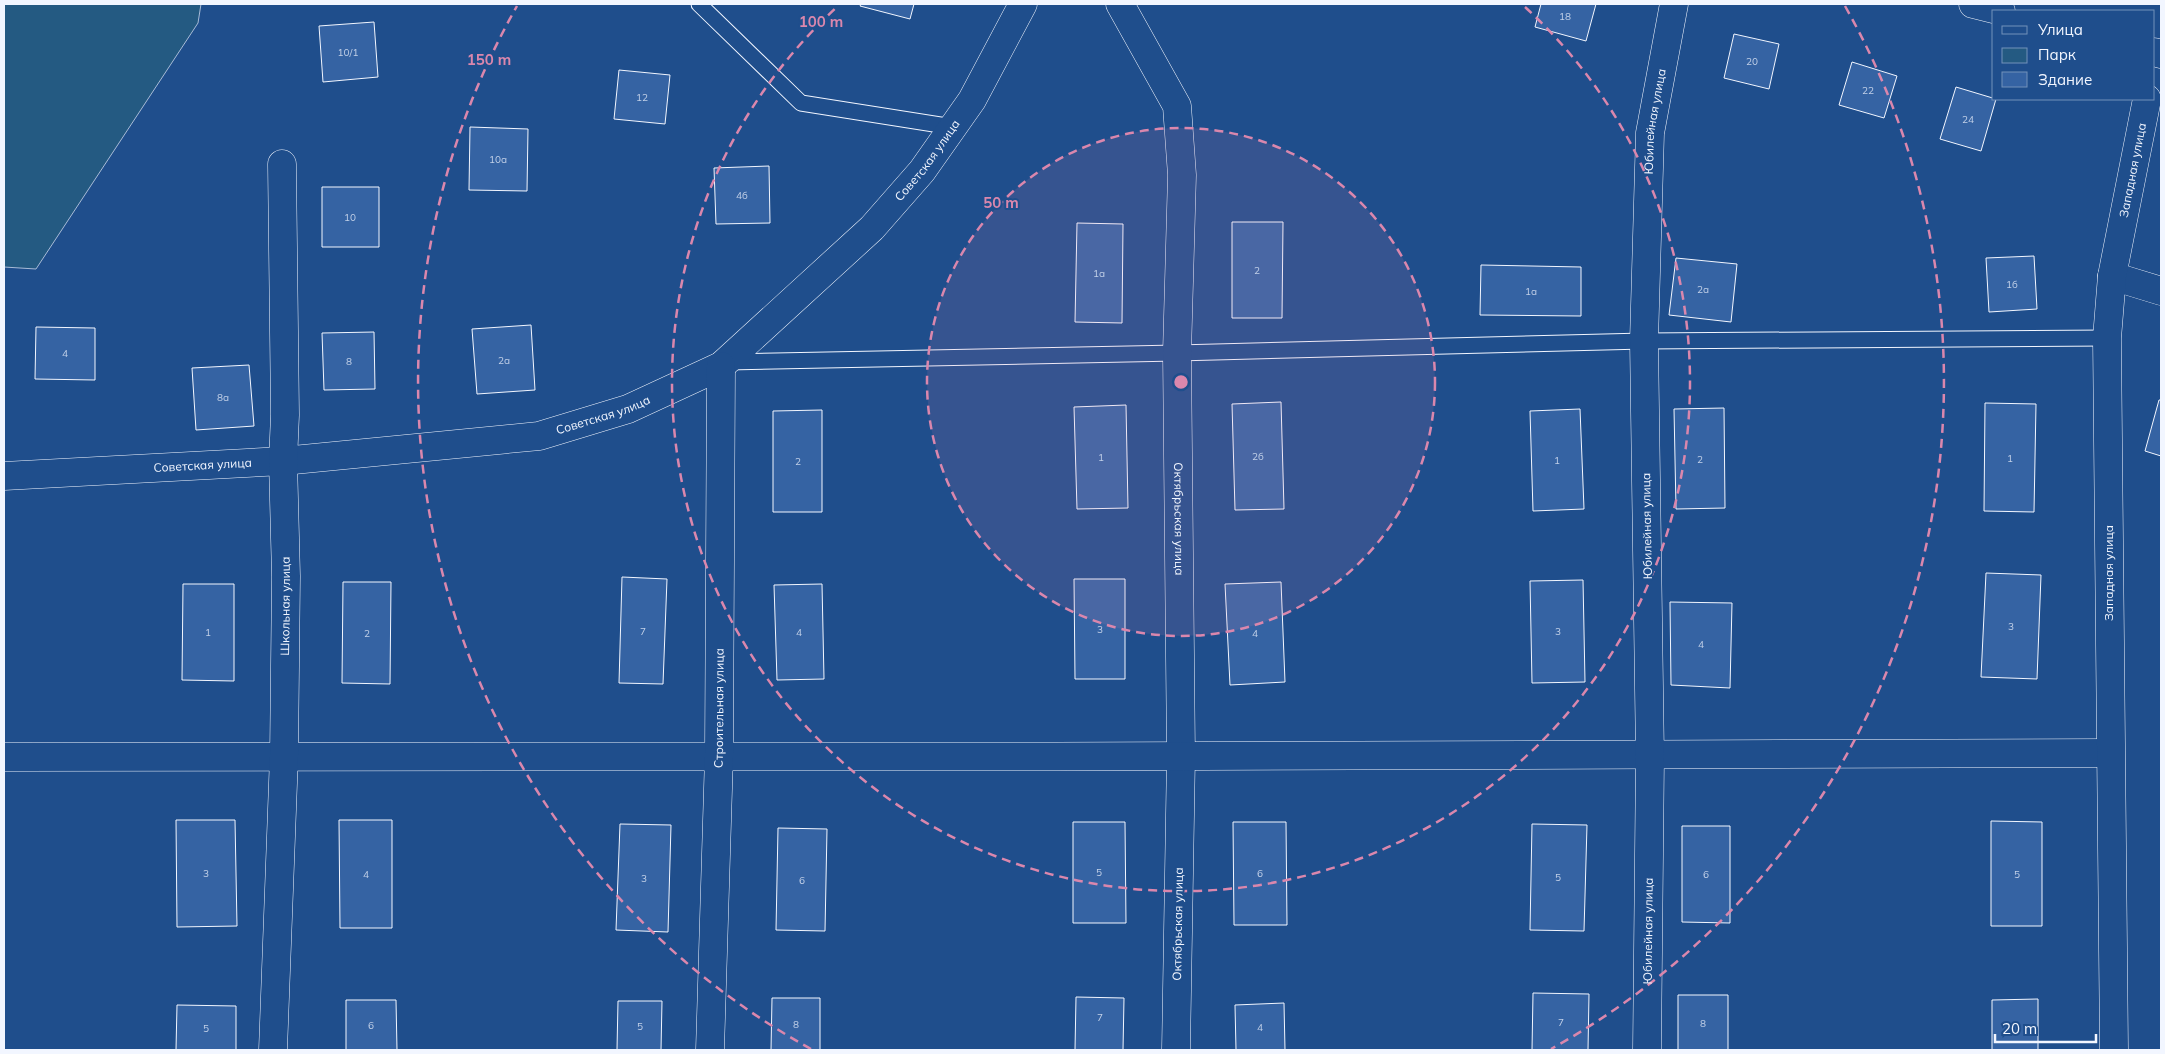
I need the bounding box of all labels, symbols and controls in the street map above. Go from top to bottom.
house number: 18 [1559,10,1571,23]
legend [1992,10,2155,100]
text: 100 m [799,12,843,31]
text: Улица [2037,20,2083,39]
text: Парк [2038,45,2077,64]
house number: 10/1 [338,46,358,59]
text: 150 m [467,50,511,69]
house number: 20 [1746,55,1758,68]
street label: Юбилейная улица [1641,67,1669,175]
text: Здание [2038,70,2092,89]
house number: 22 [1862,84,1874,97]
house number: 12 [636,91,648,104]
house number: 24 [1962,113,1974,126]
street label: Советская улица [891,117,963,204]
street label: Западная улица [2116,122,2149,219]
house number: 10а [489,153,507,166]
house number: 4б [736,189,748,202]
text: 50 m [983,193,1019,212]
house number: 10 [344,211,356,224]
house number: 2 [1254,264,1260,277]
house number: 1а [1093,267,1105,280]
house number: 1б [2006,278,2018,291]
house number: 2а [1697,283,1709,296]
house number: 1а [1525,285,1537,298]
house number: 4 [62,347,68,360]
house number: 2а [498,354,510,367]
house number: 8 [346,355,352,368]
centre of rings [1172,373,1190,391]
house number: 8а [217,391,229,404]
street label: Советская улица [554,392,652,437]
house number: 2б [1252,450,1264,463]
house number: 1 [1098,451,1104,464]
house number: 1 [2007,452,2013,465]
house number: 2 [1697,453,1703,466]
house number: 1 [1554,454,1560,467]
street label: Советская улица [153,455,252,475]
house number: 2 [795,455,801,468]
street label: Октябрьская улица [1171,462,1187,576]
street label: Юбилейная улица [1638,473,1655,579]
street label: Западная улица [2101,525,2116,621]
street label: Школьная улица [277,556,293,656]
house number: 3 [2008,620,2014,633]
house number: 3 [1097,623,1103,636]
house number: 7 [640,625,646,638]
house number: 3 [1555,625,1561,638]
house number: 1 [205,626,211,639]
house number: 4 [796,626,802,639]
house number: 2 [364,627,370,640]
house number: 4 [1252,627,1258,640]
house number: 4 [1698,638,1704,651]
street label: Строительная улица [711,648,727,768]
house number: 5 [1096,866,1102,879]
house number: 3 [203,867,209,880]
street label: Октябрьская улица [1169,867,1186,981]
house number: 6 [1257,867,1263,880]
house number: 4 [363,868,369,881]
house number: 6 [1703,868,1709,881]
house number: 5 [2014,868,2020,881]
house number: 5 [1555,871,1561,884]
house number: 3 [641,872,647,885]
house number: 6 [799,874,805,887]
street label: Юбилейная улица [1640,878,1656,984]
house number: 7 [1097,1011,1103,1024]
scale bar [1995,1012,2096,1044]
house number: 7 [1558,1016,1564,1029]
house number: 8 [1700,1017,1706,1030]
house number: 8 [793,1018,799,1031]
house number: 6 [368,1019,374,1032]
text: 20 m [2002,1019,2037,1038]
house number: 5 [637,1020,643,1033]
house number: 4 [1257,1021,1263,1034]
house number: 5 [203,1022,209,1035]

